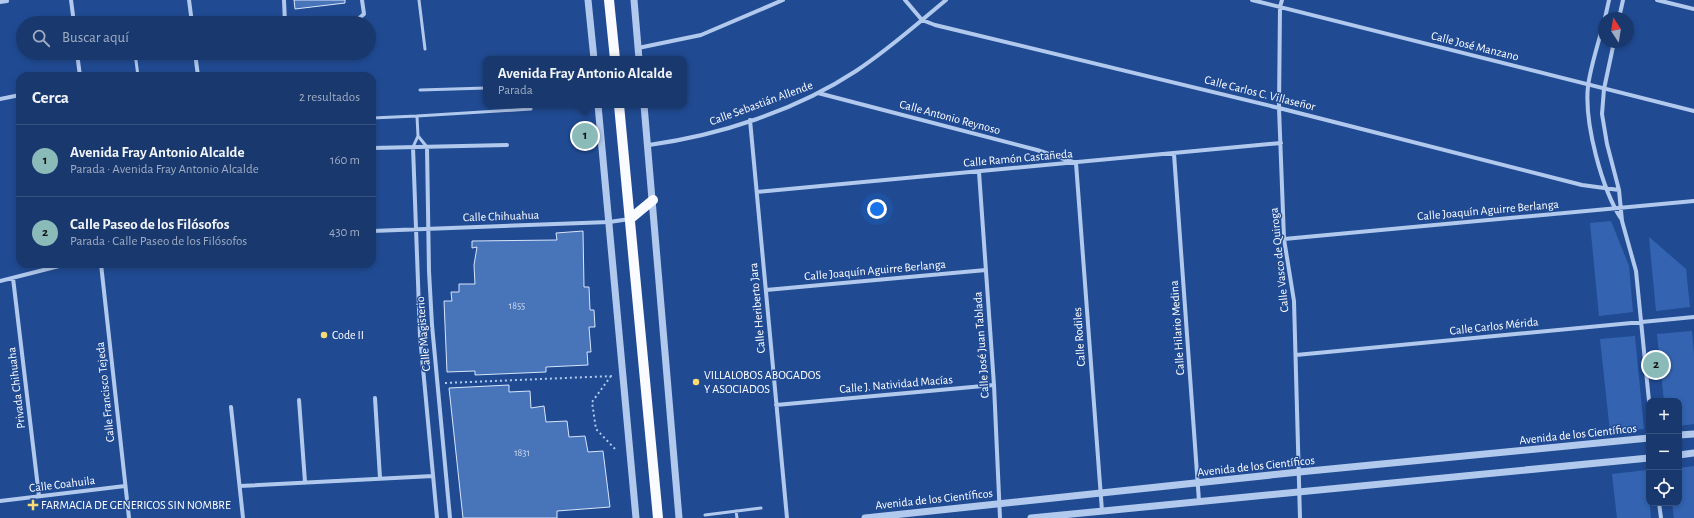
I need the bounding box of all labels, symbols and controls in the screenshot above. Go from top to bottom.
north arrow [1598,12,1634,48]
search box [16,16,376,60]
icon: search [30,27,52,49]
street label: Calle José Manzano [1430,29,1520,63]
text: Buscar aquí [62,30,129,45]
popup [483,56,687,108]
text: Avenida Fray Antonio Alcalde [498,66,672,81]
street label: Calle Carlos C. Villaseñor [1203,73,1317,113]
street label: Calle Sebastián Allende [708,79,814,127]
text: Parada [498,84,533,97]
text: Cerca [32,89,69,106]
text: 2 resultados [299,91,360,104]
street label: Calle Antonio Reynoso [898,98,1002,137]
pin: 1 [572,121,598,151]
text: Avenida Fray Antonio Alcalde [70,145,245,160]
street label: Calle Ramón Castañeda [963,147,1074,169]
text: 1 [43,154,47,167]
text: 160 m [330,154,360,167]
text: Parada · Avenida Fray Antonio Alcalde [70,163,259,176]
street label: Calle Joaquín Aguirre Berlanga [1417,198,1560,222]
your location [867,199,887,219]
street label: Calle Vasco de Quiroga [1267,206,1291,313]
street label: Calle Chihuahua [463,209,540,223]
text: Calle Paseo de los Filósofos [70,217,229,232]
text: 2 [42,226,48,239]
text: 430 m [329,226,360,239]
text: Parada · Calle Paseo de los Filósofos [70,235,247,248]
street label: Calle Joaquín Aguirre Berlanga [804,258,947,282]
street label: Calle Heriberto Jara [747,262,767,354]
street label: Calle Hilario Medina [1168,280,1186,376]
street label: Calle José Juan Tablada [971,291,991,399]
street label: Calle Magisterio [414,296,432,372]
house number: 1855 [509,301,525,311]
street label: Calle Rodiles [1071,307,1087,367]
street label: Calle Carlos Mérida [1449,315,1540,337]
place label: Code II [332,329,364,341]
marker: Code II [319,330,329,340]
street label: Calle Francisco Tejeda [94,341,117,443]
street label: Privada Chihuaha [5,346,27,429]
pin: 2 [1643,350,1669,380]
place label: VILLALOBOS ABOGADOS Y ASOCIADOS [704,369,821,395]
street label: Calle J. Natividad Macías [839,373,953,395]
marker: VILLALOBOS ABOGADOS Y ASOCIADOS [691,377,701,387]
map controls [1646,398,1682,506]
button: + [1646,398,1682,434]
street label: Avenida de los Científicos [1519,422,1637,446]
button: − [1646,434,1682,470]
house number: 1831 [514,448,530,458]
street label: Avenida de los Científicos [1197,454,1315,478]
button: locate [1646,470,1682,506]
street label: Calle Coahuila [28,474,96,494]
street label: Avenida de los Científicos [875,487,993,511]
place label: FARMACIA DE GENERICOS SIN NOMBRE [41,499,231,511]
marker: FARMACIA DE GENERICOS SIN NOMBRE [28,500,38,510]

